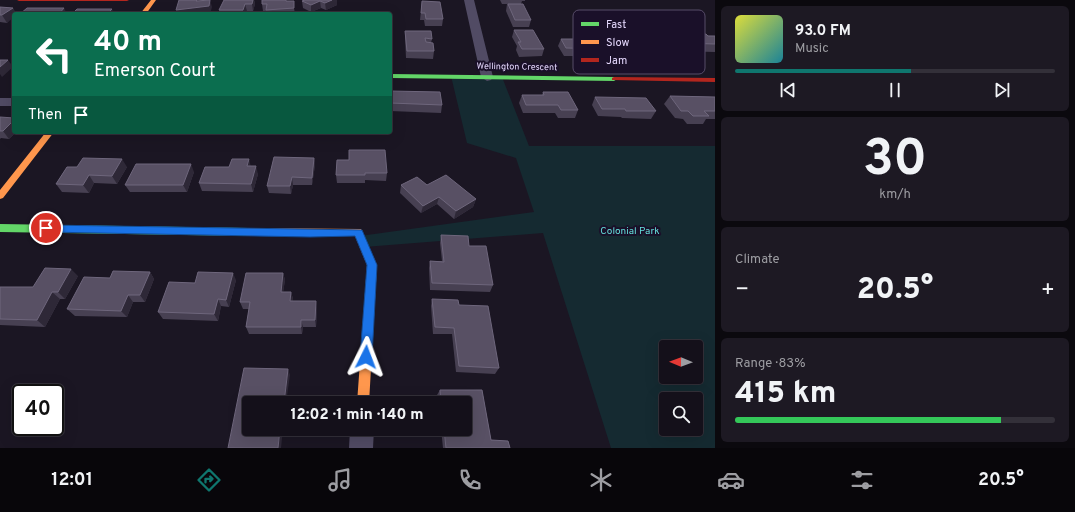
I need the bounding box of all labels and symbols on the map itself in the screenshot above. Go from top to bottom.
legend [573,10,705,74]
text: Fast [606,18,626,32]
text: Slow [606,36,629,50]
text: Jam [606,54,627,68]
street label: Wellington Crescent [477,61,557,73]
pin [29,211,63,245]
park label: Colonial Park [600,225,660,238]
position arrow [345,336,387,378]
north arrow [659,340,703,384]
speed limit sign: 40 [12,384,64,436]

